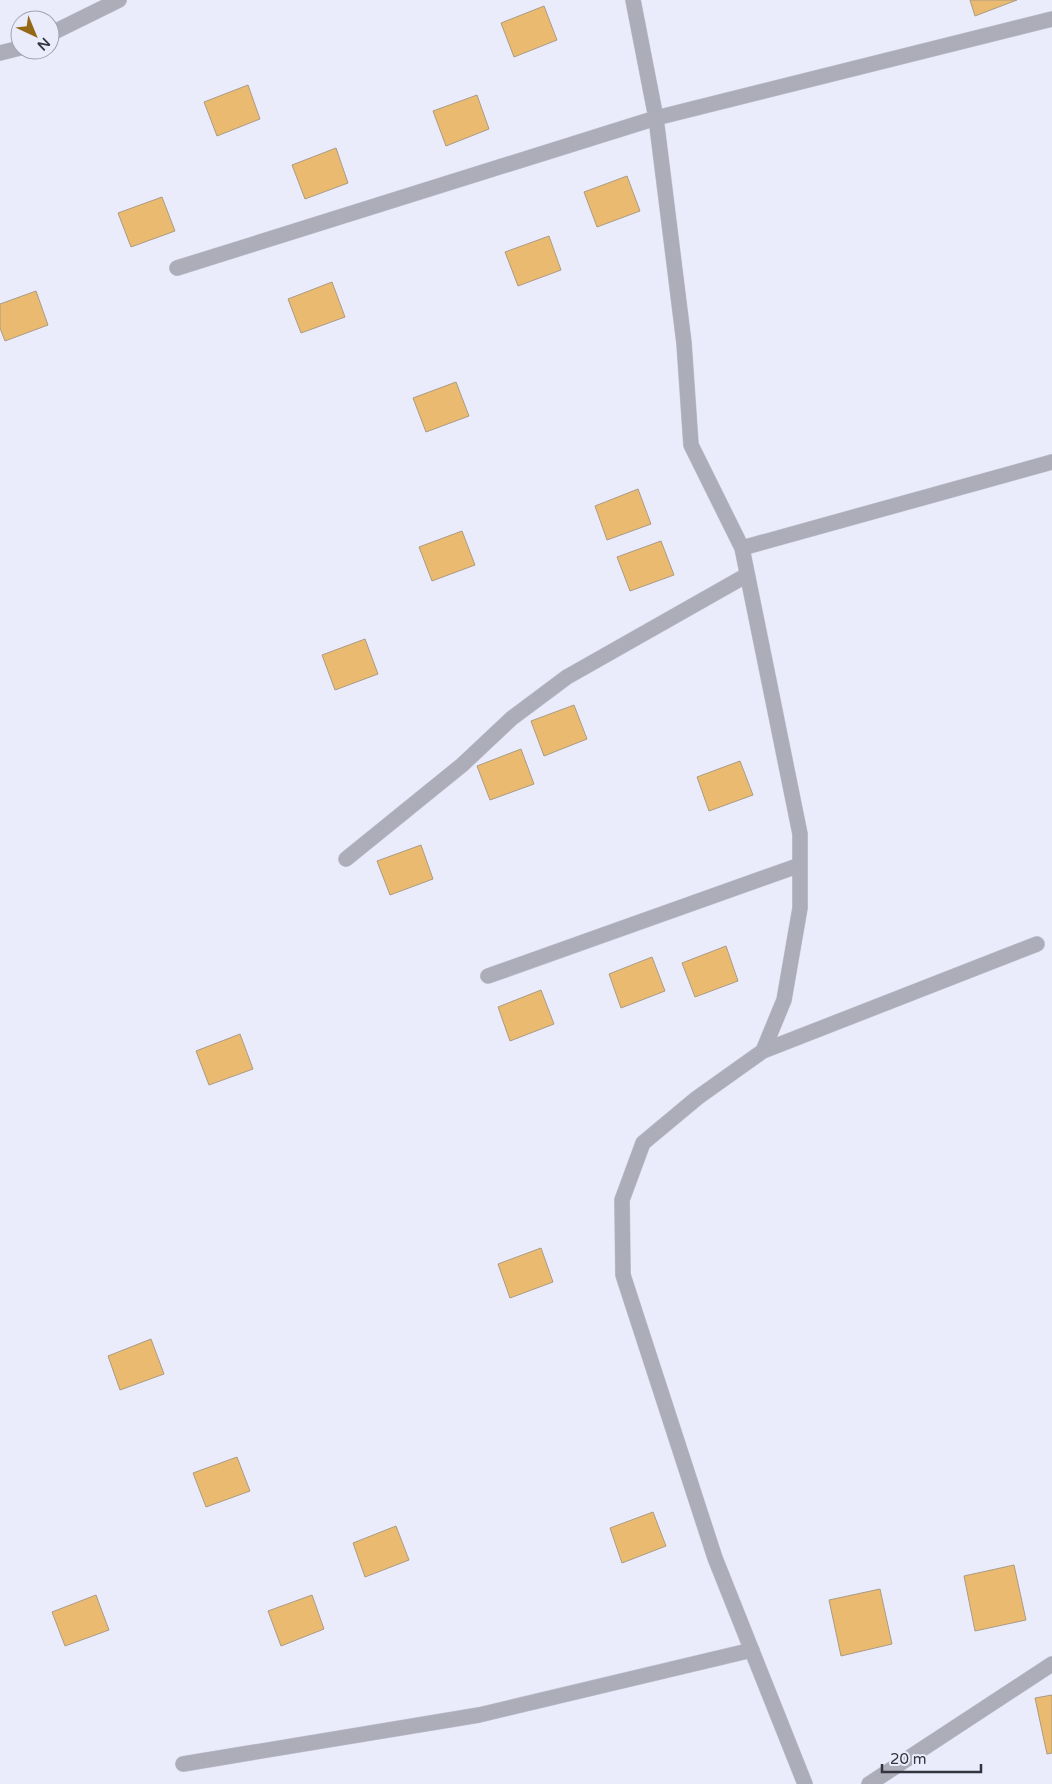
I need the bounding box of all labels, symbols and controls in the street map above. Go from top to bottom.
north arrow [10,10,60,60]
text: N [34,34,54,54]
scale bar [882,1742,981,1774]
text: 20 m [890,1750,927,1768]

